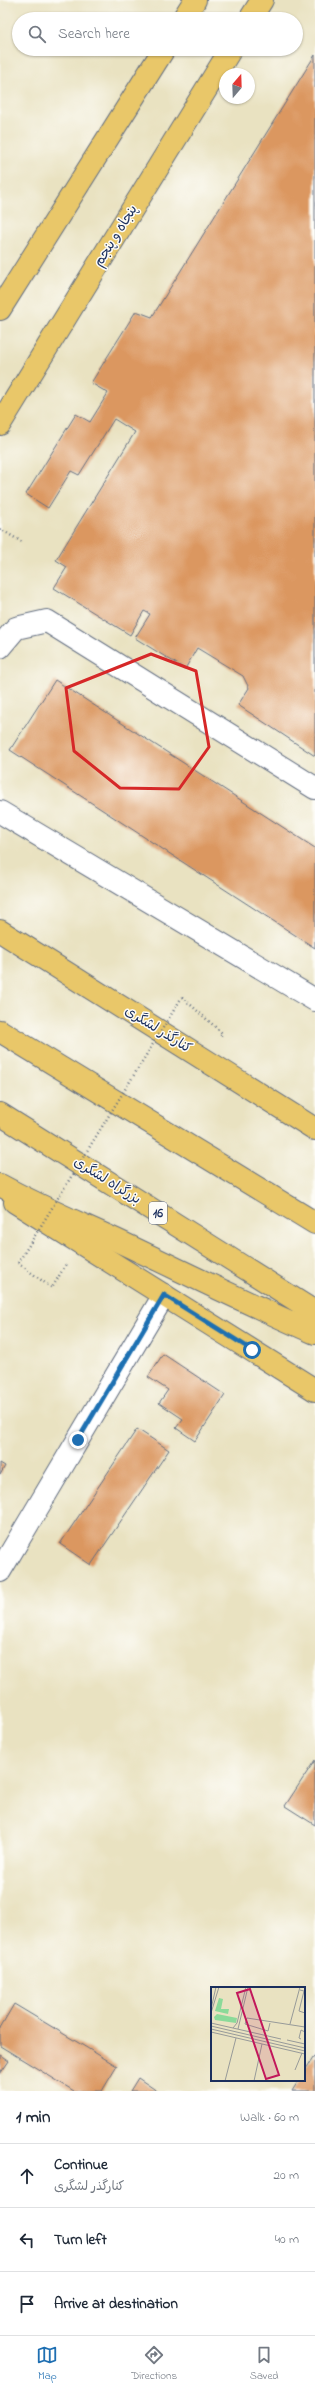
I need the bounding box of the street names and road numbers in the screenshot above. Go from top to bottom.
street label: پنجاه و پنجم [89,201,143,271]
street label: کنارگذر لشگری [120,1001,196,1059]
street label: بزرگراه لشگری [69,1152,145,1210]
road number: 16 [149,1202,167,1224]

